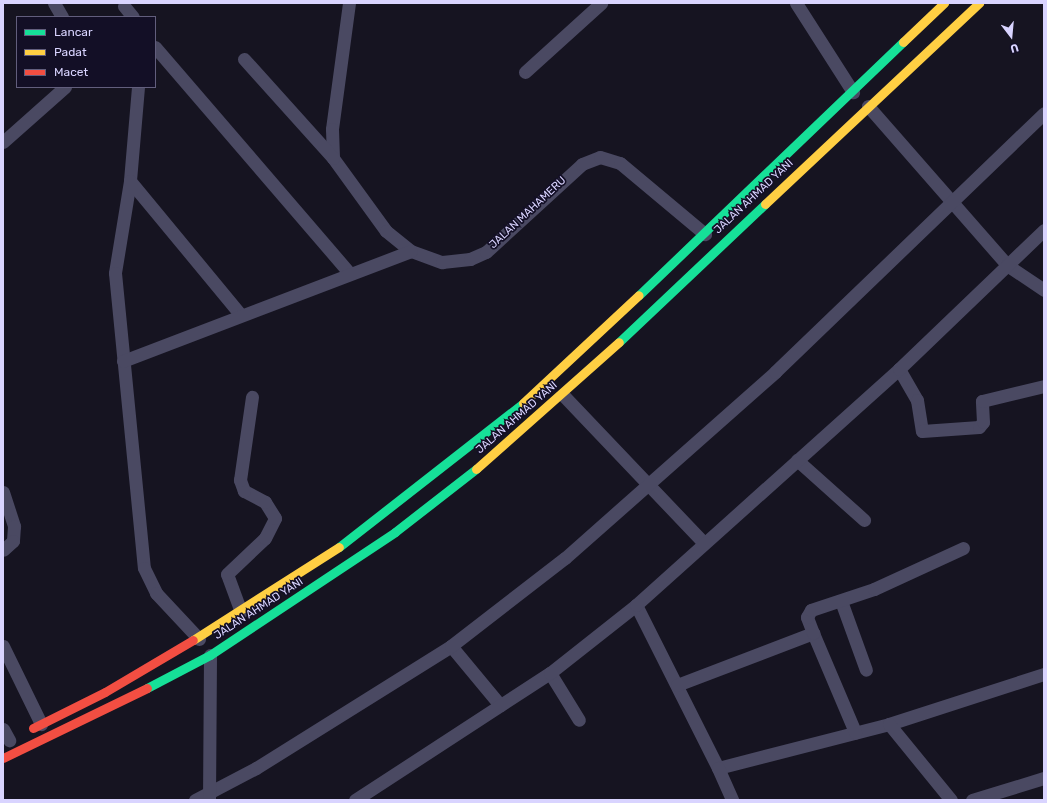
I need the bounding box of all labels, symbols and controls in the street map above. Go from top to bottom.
legend [16,16,156,88]
north arrow [991,16,1031,56]
text: Lancar [54,25,92,39]
text: U [1009,41,1020,55]
text: Padat [54,45,87,59]
text: Macet [54,65,88,79]
street label: JALAN AHMAD YANI [711,157,797,237]
street label: JALAN MAHAMERU [487,174,569,252]
street label: JALAN AHMAD YANI [473,379,561,457]
street label: JALAN AHMAD YANI [212,575,306,643]

